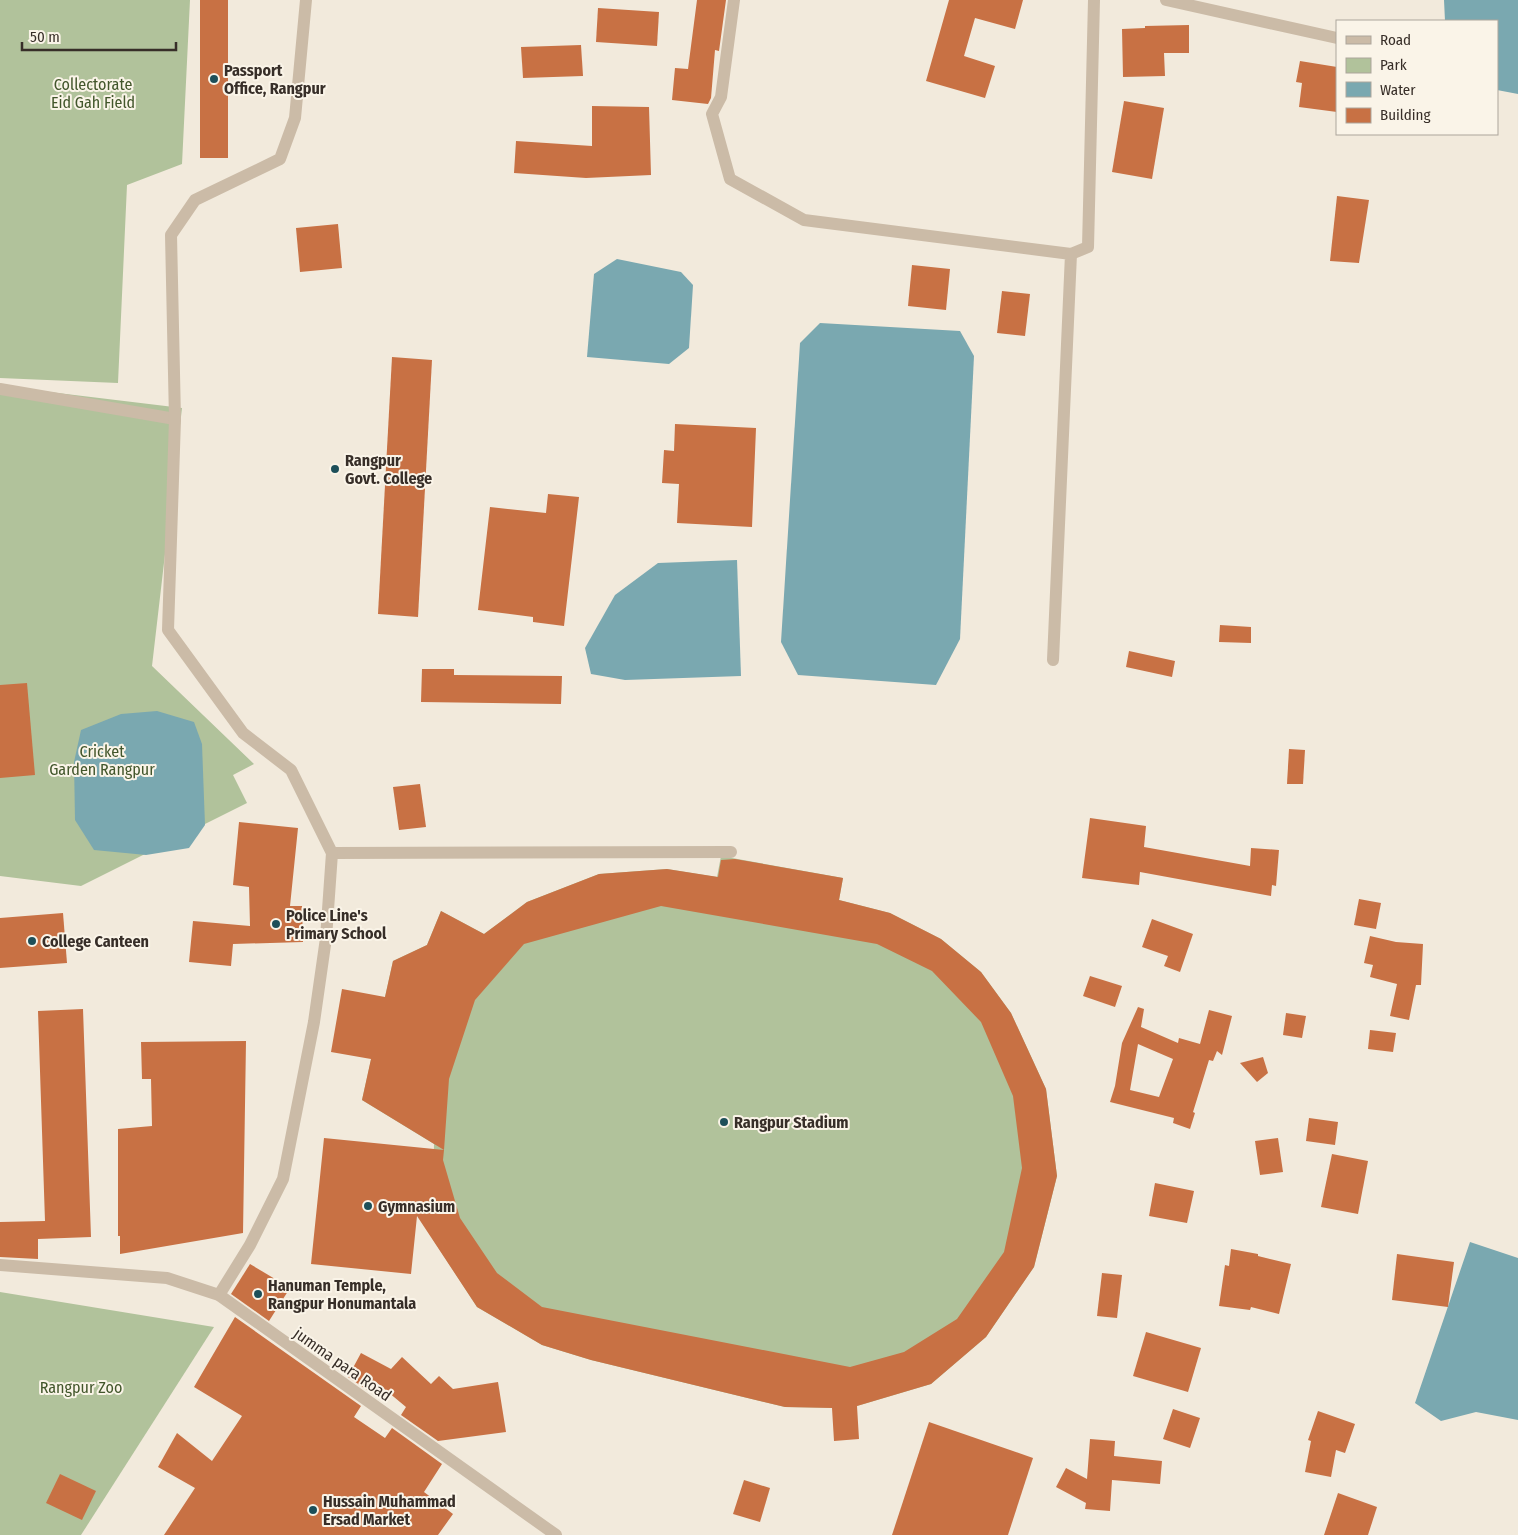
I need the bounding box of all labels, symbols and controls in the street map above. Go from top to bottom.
scale bar [22,20,176,52]
legend [1336,20,1498,135]
text: 50 m [30,28,60,46]
text: Road [1380,31,1411,49]
text: Park [1380,56,1407,74]
place label: Passport Office, Rangpur [224,61,326,98]
marker: Passport Office, Rangpur [208,73,220,85]
park label: Collectorate Eid Gah Field [51,75,135,112]
text: Water [1380,81,1416,99]
text: Building [1380,106,1431,124]
place label: Rangpur Govt. College [345,451,432,488]
marker: Rangpur Govt. College [329,463,341,475]
park label: Cricket Garden Rangpur [49,742,155,779]
place label: Police Line's Primary School [286,906,387,943]
marker: Police Line's Primary School [270,918,282,930]
place label: College Canteen [42,932,149,951]
marker: College Canteen [26,935,38,947]
place label: Rangpur Stadium [734,1113,848,1132]
marker: Rangpur Stadium [718,1116,730,1128]
place label: Gymnasium [378,1197,455,1216]
marker: Gymnasium [362,1200,374,1212]
place label: Hanuman Temple, Rangpur Honumantala [268,1276,416,1313]
marker: Hanuman Temple, Rangpur Honumantala [252,1288,264,1300]
street label: jumma para Road [289,1323,395,1405]
park label: Rangpur Zoo [40,1378,122,1397]
place label: Hussain Muhammad Ersad Market [323,1492,456,1529]
marker: Hussain Muhammad Ersad Market [307,1504,319,1516]

